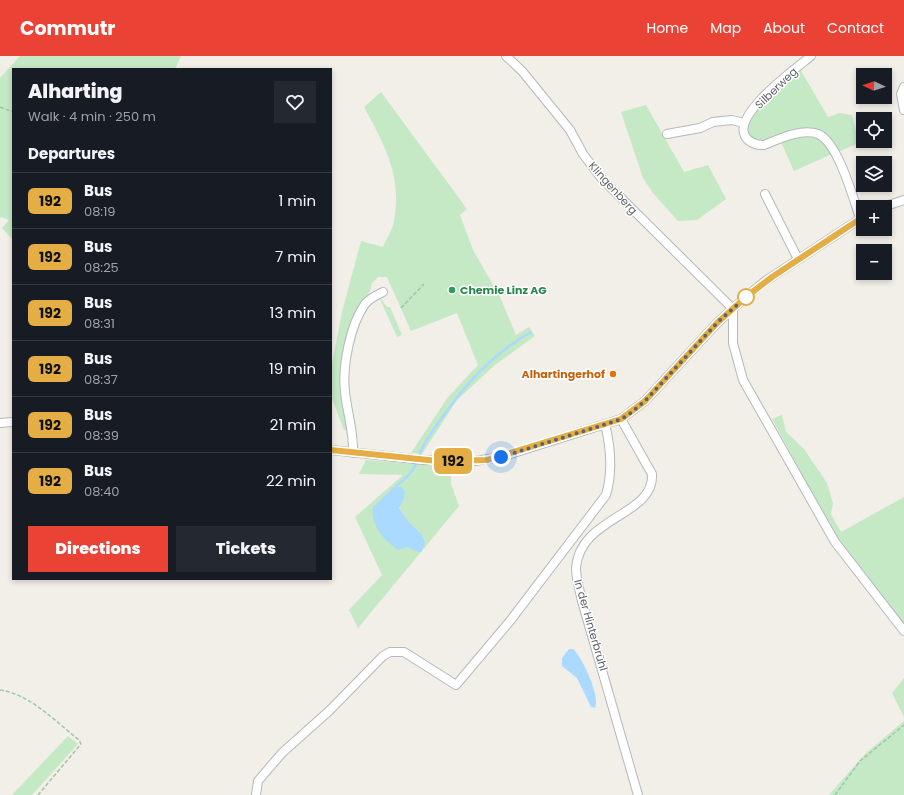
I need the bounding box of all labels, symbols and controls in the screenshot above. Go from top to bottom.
text: Commutr [20,15,115,42]
text: Home [646,18,688,38]
text: Map [710,18,741,38]
text: About [763,18,805,38]
text: Contact [827,18,884,38]
street label: Silberweg [751,64,801,112]
north arrow [856,68,892,104]
map controls [856,68,892,280]
text: Alharting [28,78,122,105]
button: heart [274,81,316,123]
text: Walk · 4 min · 250 m [28,107,156,126]
button: locate [856,112,892,148]
text: Departures [28,143,115,164]
button: layers [856,156,892,192]
street label: Klingenberg [585,158,641,218]
text: Bus [84,180,112,201]
text: 1 min [278,190,316,211]
text: 192 [39,191,61,211]
button: + [856,200,892,236]
text: 08:19 [84,202,116,221]
text: Bus [84,236,112,257]
button: − [856,244,892,280]
text: 7 min [275,246,316,267]
text: 192 [39,247,61,267]
text: 08:25 [84,258,119,277]
place label: Chemie Linz AG [460,282,547,298]
marker: Chemie Linz AG [447,285,457,295]
unlabelled marker [737,288,755,306]
text: Bus [84,292,112,313]
text: 13 min [270,302,316,323]
text: 192 [39,303,61,323]
text: 08:31 [84,314,115,333]
text: Bus [84,348,112,369]
text: 19 min [269,358,316,379]
text: 192 [39,359,61,379]
place label: Alhartingerhof [522,366,605,382]
marker: Alhartingerhof [608,369,618,379]
text: 08:37 [84,370,118,389]
text: Bus [84,404,112,425]
text: 21 min [270,414,316,435]
text: 192 [39,415,61,435]
text: 08:39 [84,426,119,445]
your location [491,447,511,467]
line badge: 192 [430,448,476,474]
text: 192 [442,451,464,471]
text: Bus [84,460,112,481]
text: 22 min [266,470,316,491]
text: 192 [39,471,61,491]
text: 08:40 [84,482,119,501]
button: Directions [28,526,168,572]
button: Tickets [176,526,316,572]
street label: In der Hinterbrühl [570,577,612,673]

